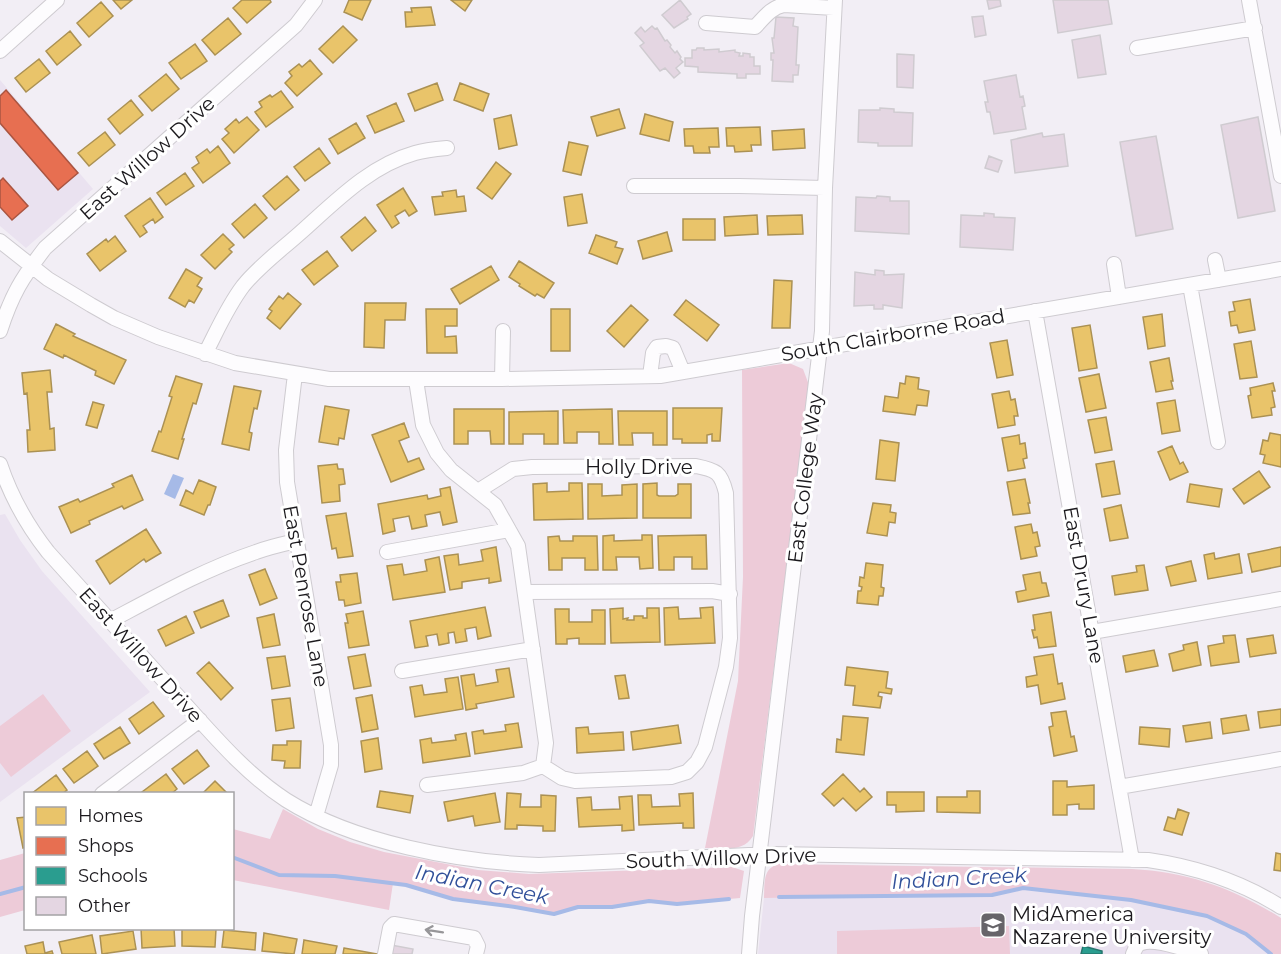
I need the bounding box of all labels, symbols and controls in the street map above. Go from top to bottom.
street label: East Willow Drive [74,91,220,225]
street label: South Clairborne Road [779,303,1007,367]
street label: East College Way [783,391,827,565]
street label: Holly Drive [585,455,693,479]
street label: East Penrose Lane [278,503,334,689]
street label: East Drury Lane [1058,504,1110,666]
street label: East Willow Drive [74,582,208,728]
legend [24,792,234,930]
text: Homes [78,805,143,827]
text: Shops [78,835,134,857]
street label: South Willow Drive [625,843,817,873]
water label: Indian Creek [413,859,552,909]
water label: Indian Creek [891,862,1029,894]
text: Schools [78,865,148,887]
text: Other [78,895,131,917]
place label: MidAmerica Nazarene University [1012,902,1211,949]
school or university icon: MidAmerica Nazarene University [978,910,1008,940]
one-way arrow [424,925,444,936]

